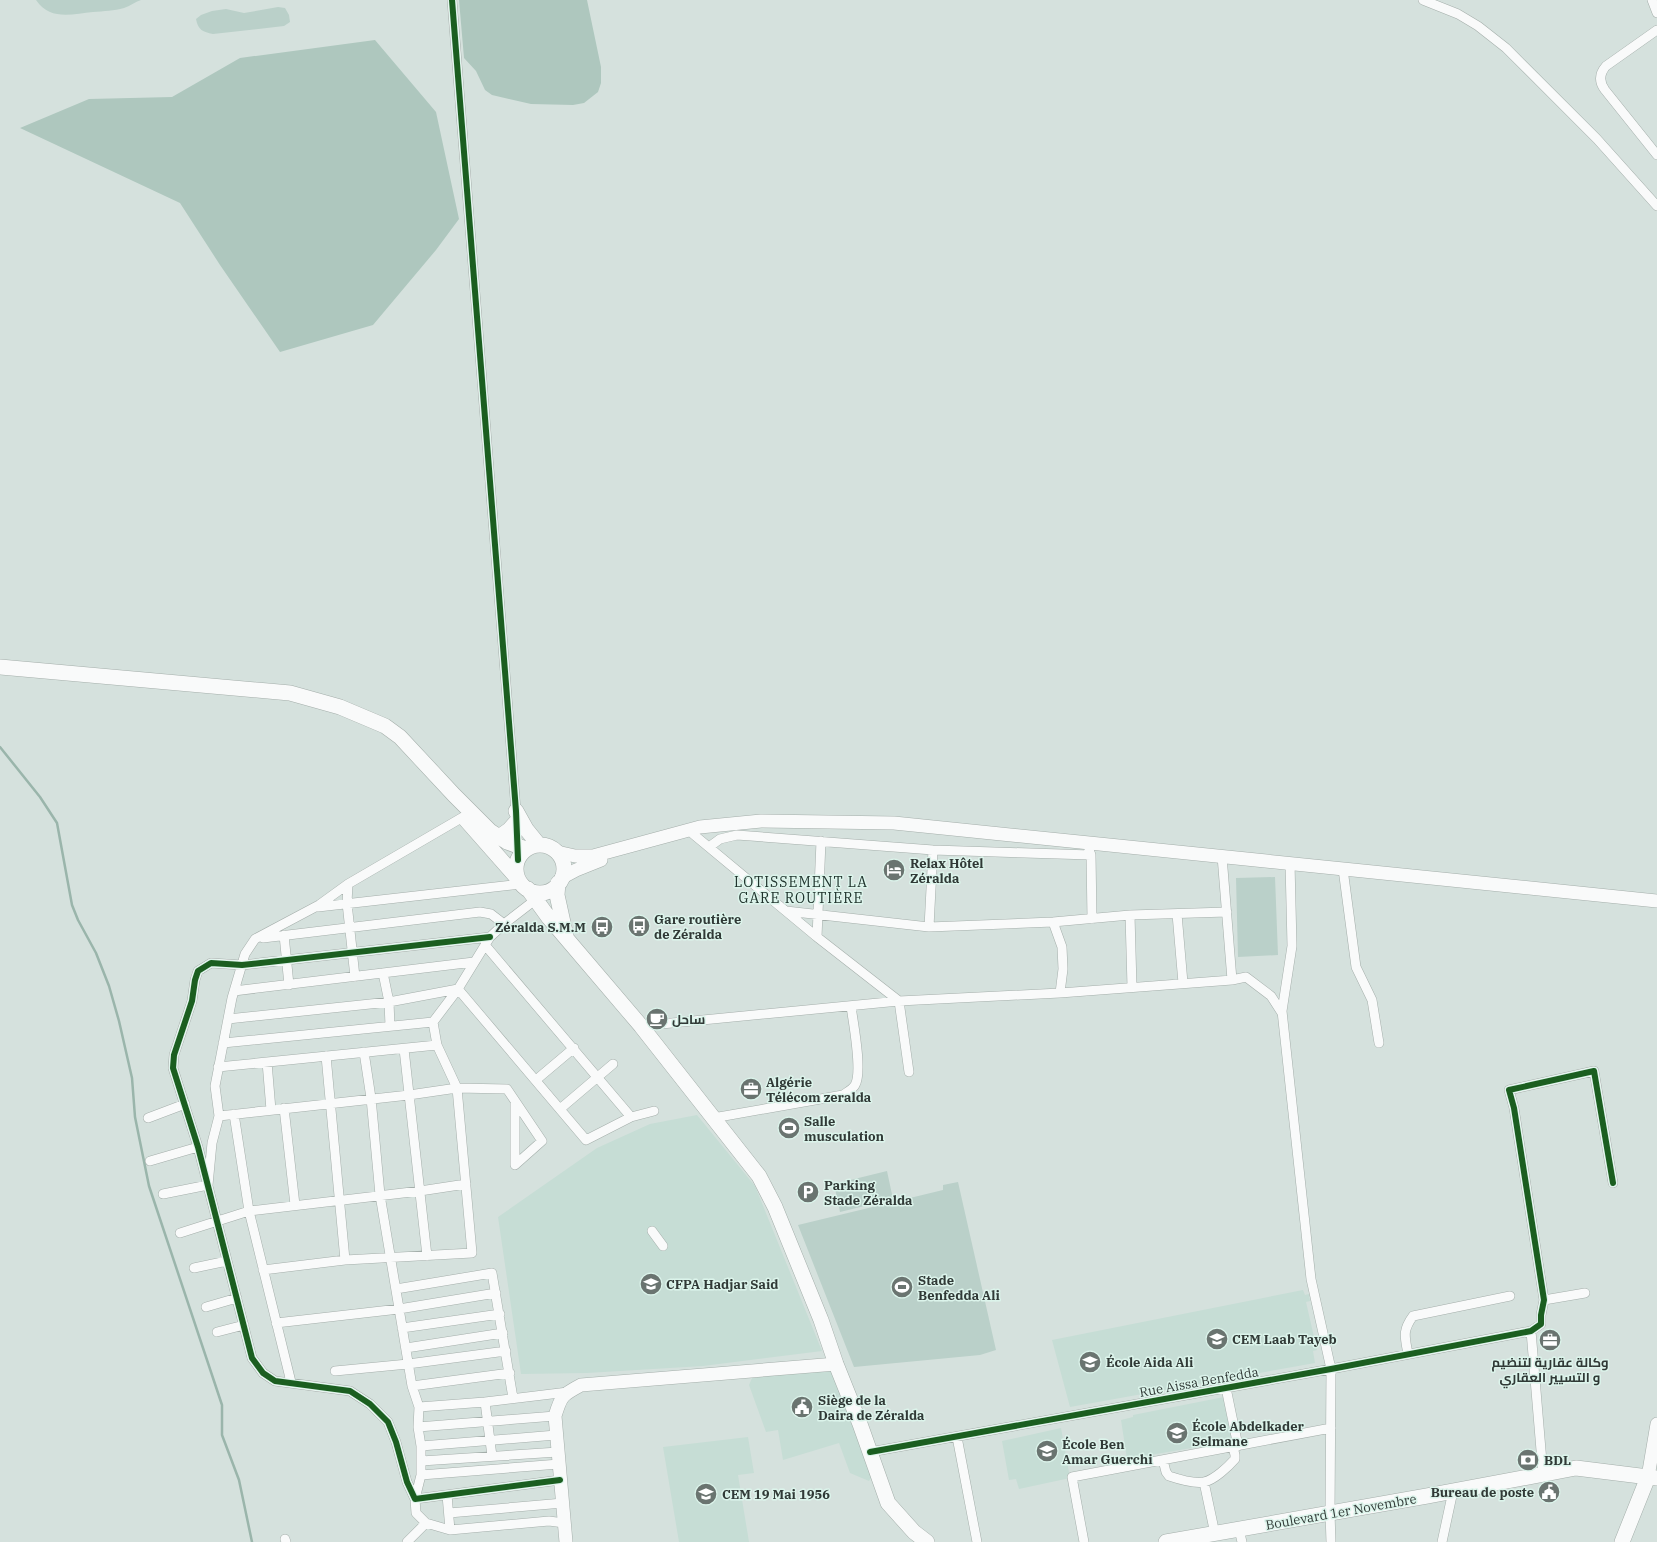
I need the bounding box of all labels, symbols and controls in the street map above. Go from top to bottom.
place label: Relax Hôtel Zéralda [910,855,983,887]
hotel icon: Relax Hôtel Zéralda [881,857,907,883]
district label: LOTISSEMENT LA GARE ROUTIÈRE [734,873,868,907]
place label: Gare routière de Zéralda [654,911,741,943]
bus stop icon: Gare routière de Zéralda [626,913,652,939]
bus stop icon: Zéralda S.M.M [589,914,615,940]
place label: Zéralda S.M.M [495,919,586,936]
cafe icon: ساحل [644,1006,670,1032]
place label: ساحل [672,1011,705,1028]
place label: Algérie Télécom zeralda [766,1074,872,1106]
office icon: Algérie Télécom zeralda [738,1076,764,1102]
place label: Salle musculation [804,1113,885,1145]
sports icon: Salle musculation [776,1115,802,1141]
place label: Parking Stade Zéralda [824,1177,913,1209]
parking icon: Parking Stade Zéralda [795,1179,821,1205]
school or university icon: CFPA Hadjar Said [638,1271,664,1297]
place label: Stade Benfedda Ali [918,1272,1000,1304]
sports icon: Stade Benfedda Ali [889,1274,915,1300]
place label: CFPA Hadjar Said [666,1276,779,1293]
school or university icon: CEM Laab Tayeb [1204,1326,1230,1352]
office icon: وكالة عقارية لتنضيم و التسيير العقاري [1537,1327,1563,1353]
place label: CEM Laab Tayeb [1232,1331,1337,1348]
school or university icon: École Aida Ali [1077,1349,1103,1375]
place label: École Aida Ali [1106,1354,1194,1371]
place label: وكالة عقارية لتنضيم و التسيير العقاري [1491,1354,1609,1389]
street label: Rue Aissa Benfedda [1138,1363,1260,1401]
place label: Siège de la Daira de Zéralda [818,1392,925,1424]
public building icon: Siège de la Daira de Zéralda [789,1394,815,1420]
place label: École Abdelkader Selmane [1192,1418,1305,1450]
school or university icon: École Abdelkader Selmane [1164,1420,1190,1446]
place label: École Ben Amar Guerchi [1062,1436,1153,1468]
school or university icon: École Ben Amar Guerchi [1034,1438,1060,1464]
bank icon: BDL [1515,1447,1541,1473]
place label: BDL [1544,1452,1571,1469]
public building icon: Bureau de poste [1536,1479,1562,1505]
school or university icon: CEM 19 Mai 1956 [693,1481,719,1507]
place label: Bureau de poste [1431,1484,1534,1501]
place label: CEM 19 Mai 1956 [722,1486,830,1503]
street label: Boulevard 1er Novembre [1264,1490,1418,1534]

